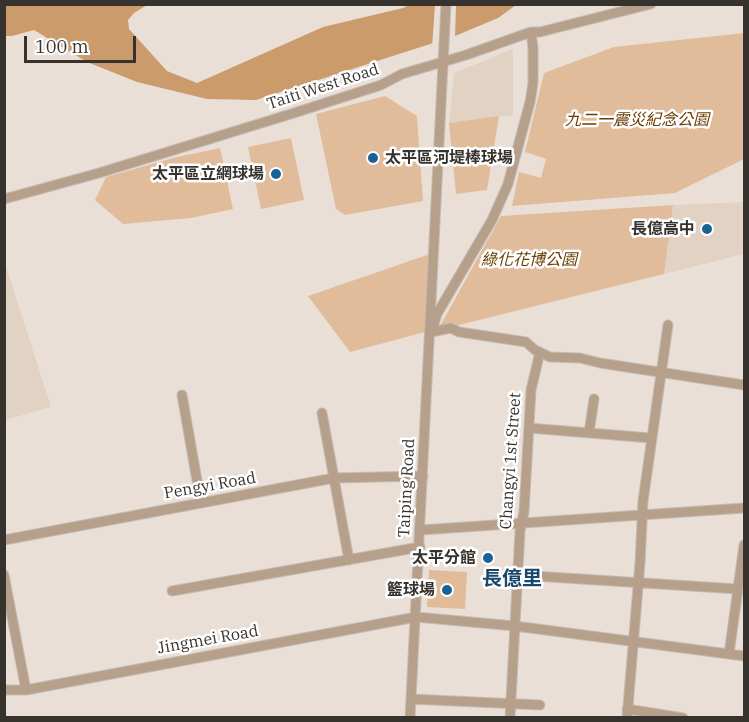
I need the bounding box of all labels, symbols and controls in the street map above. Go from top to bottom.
scale bar [27,24,140,62]
text: 100 m [35,35,89,58]
street label: Taiti West Road [265,60,381,114]
park label: 九二一震災紀念公園 [565,110,709,130]
place label: 太平區河堤棒球場 [385,148,513,168]
marker: 太平區河堤棒球場 [366,151,380,165]
place label: 太平區立網球場 [152,164,264,184]
marker: 太平區立網球場 [269,167,283,181]
place label: 長億高中 [631,219,695,239]
marker: 長億高中 [700,222,714,236]
park label: 綠化花博公園 [481,250,577,270]
street label: Changyi 1st Street [497,392,525,530]
street label: Taiping Road [395,438,419,538]
street label: Pengyi Road [163,468,257,504]
place label: 太平分館 [412,548,476,568]
marker: 太平分館 [481,551,495,565]
district label: 長億里 [482,567,542,591]
place label: 籃球場 [387,580,435,600]
marker: 籃球場 [440,583,454,597]
street label: Jingmei Road [156,622,260,658]

